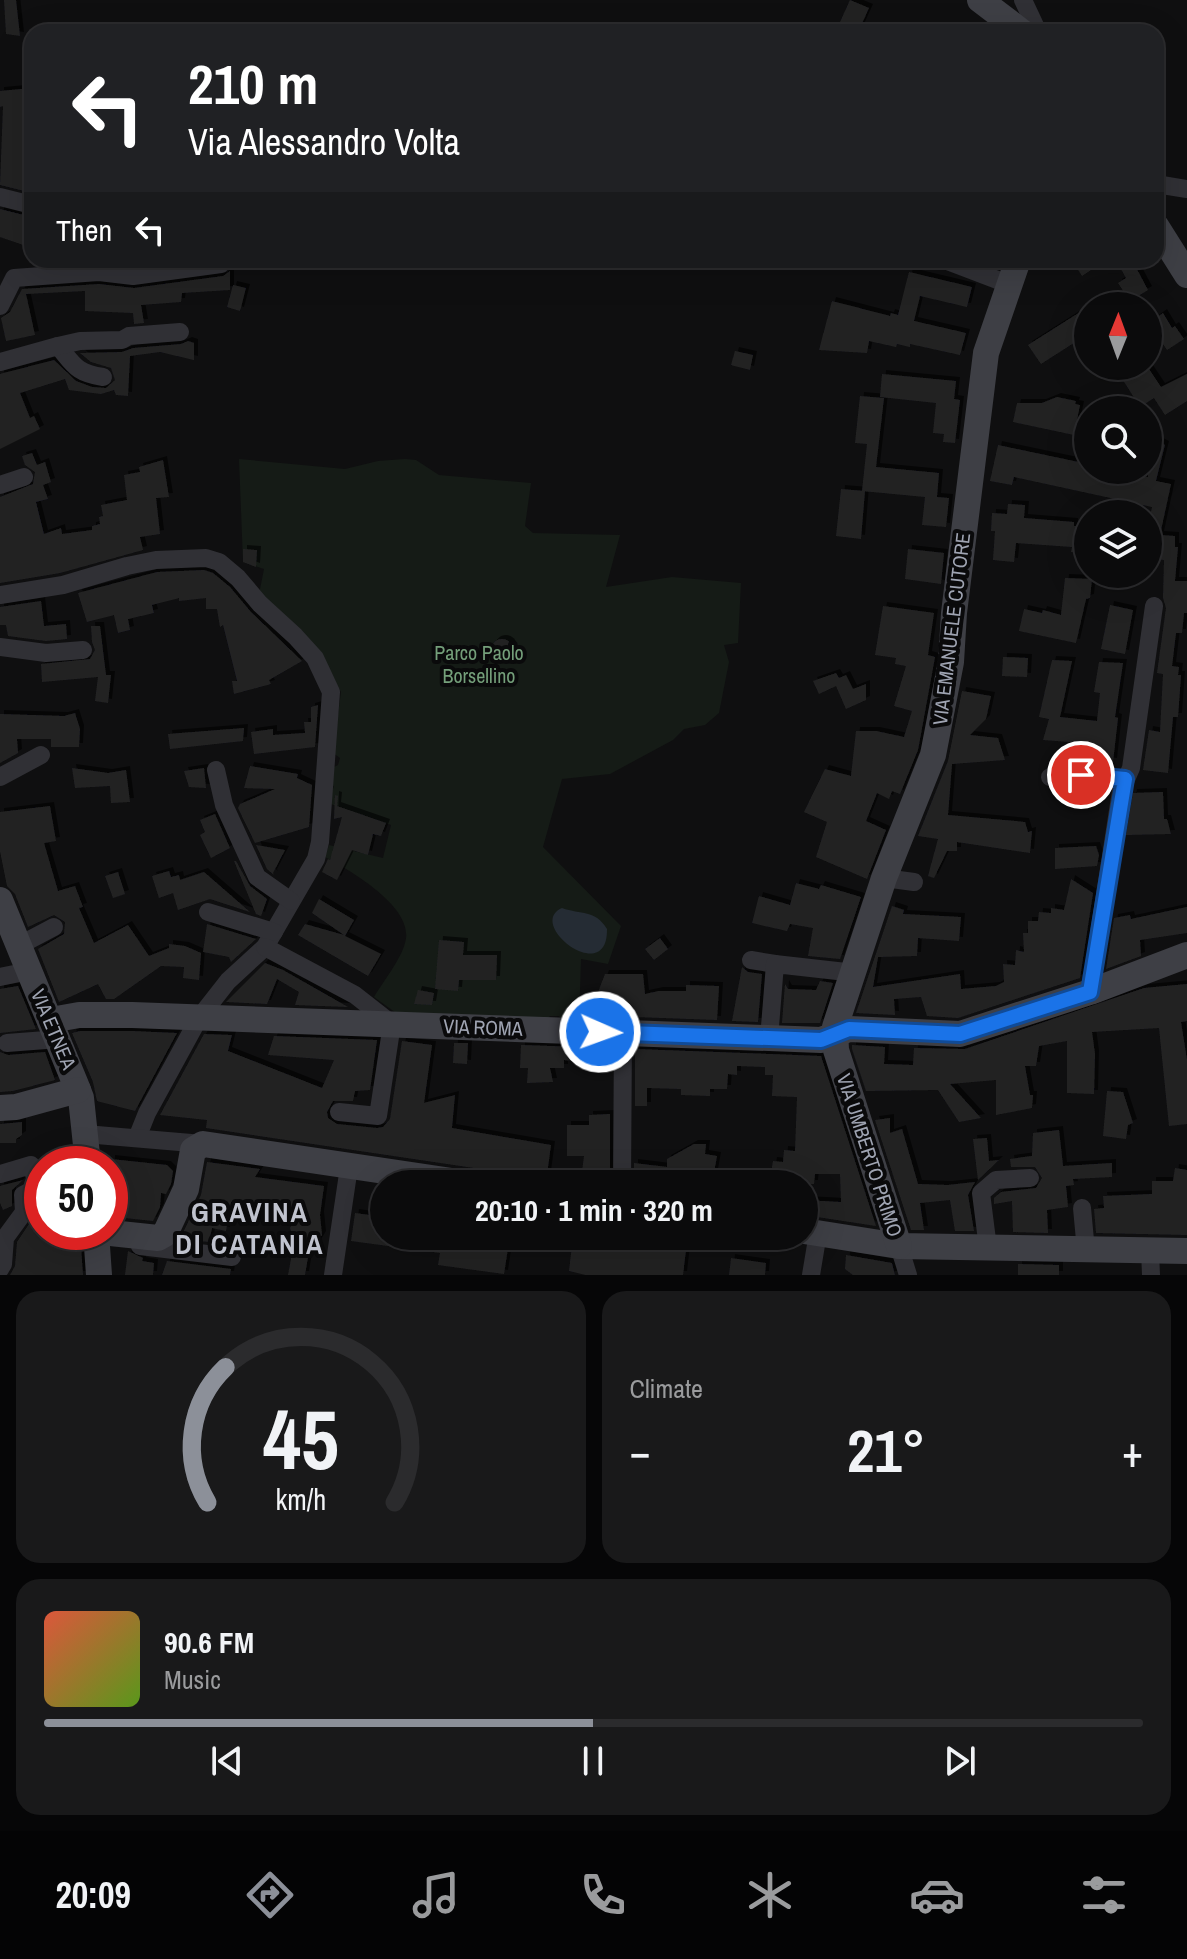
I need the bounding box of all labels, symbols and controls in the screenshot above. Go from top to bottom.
text: 210 m [188,46,318,121]
icon: left [56,56,160,160]
text: Via Alessandro Volta [188,118,460,166]
icon: left [128,208,172,252]
text: Then [56,210,112,250]
north arrow [1074,292,1162,380]
map controls [1074,292,1162,588]
button: search [1074,396,1162,484]
button: layers [1074,500,1162,588]
street label: VIA EMANUELE CUTORE [926,531,976,727]
park label: Parco Paolo Borsellino [434,639,524,689]
pin [1047,741,1115,809]
icon: arrive [1059,753,1103,797]
street label: VIA ETNEA [25,985,83,1073]
position arrow [558,990,642,1074]
street label: VIA ROMA [443,1012,523,1042]
street label: VIA UMBERTO PRIMO [831,1070,909,1240]
speed limit sign: 50 [24,1146,128,1250]
text: 20:10 · 1 min · 320 m [475,1190,713,1230]
district label: GRAVINA DI CATANIA [175,1193,325,1263]
text: Climate [630,1371,703,1406]
text: 45 [263,1383,339,1495]
text: 21° [847,1410,926,1491]
text: − [630,1421,651,1481]
text: + [1122,1421,1143,1481]
text: km/h [275,1480,326,1519]
text: 90.6 FM [164,1622,254,1662]
text: Music [164,1662,221,1697]
icon: previous [205,1739,249,1783]
icon: pause [571,1739,615,1783]
icon: next [938,1739,982,1783]
icon: directions [242,1867,298,1923]
icon: music [408,1867,464,1923]
icon: phone [575,1867,631,1923]
icon: climate [742,1867,798,1923]
icon: car [909,1867,965,1923]
icon: filters [1076,1867,1132,1923]
text: 20:09 [55,1871,131,1919]

